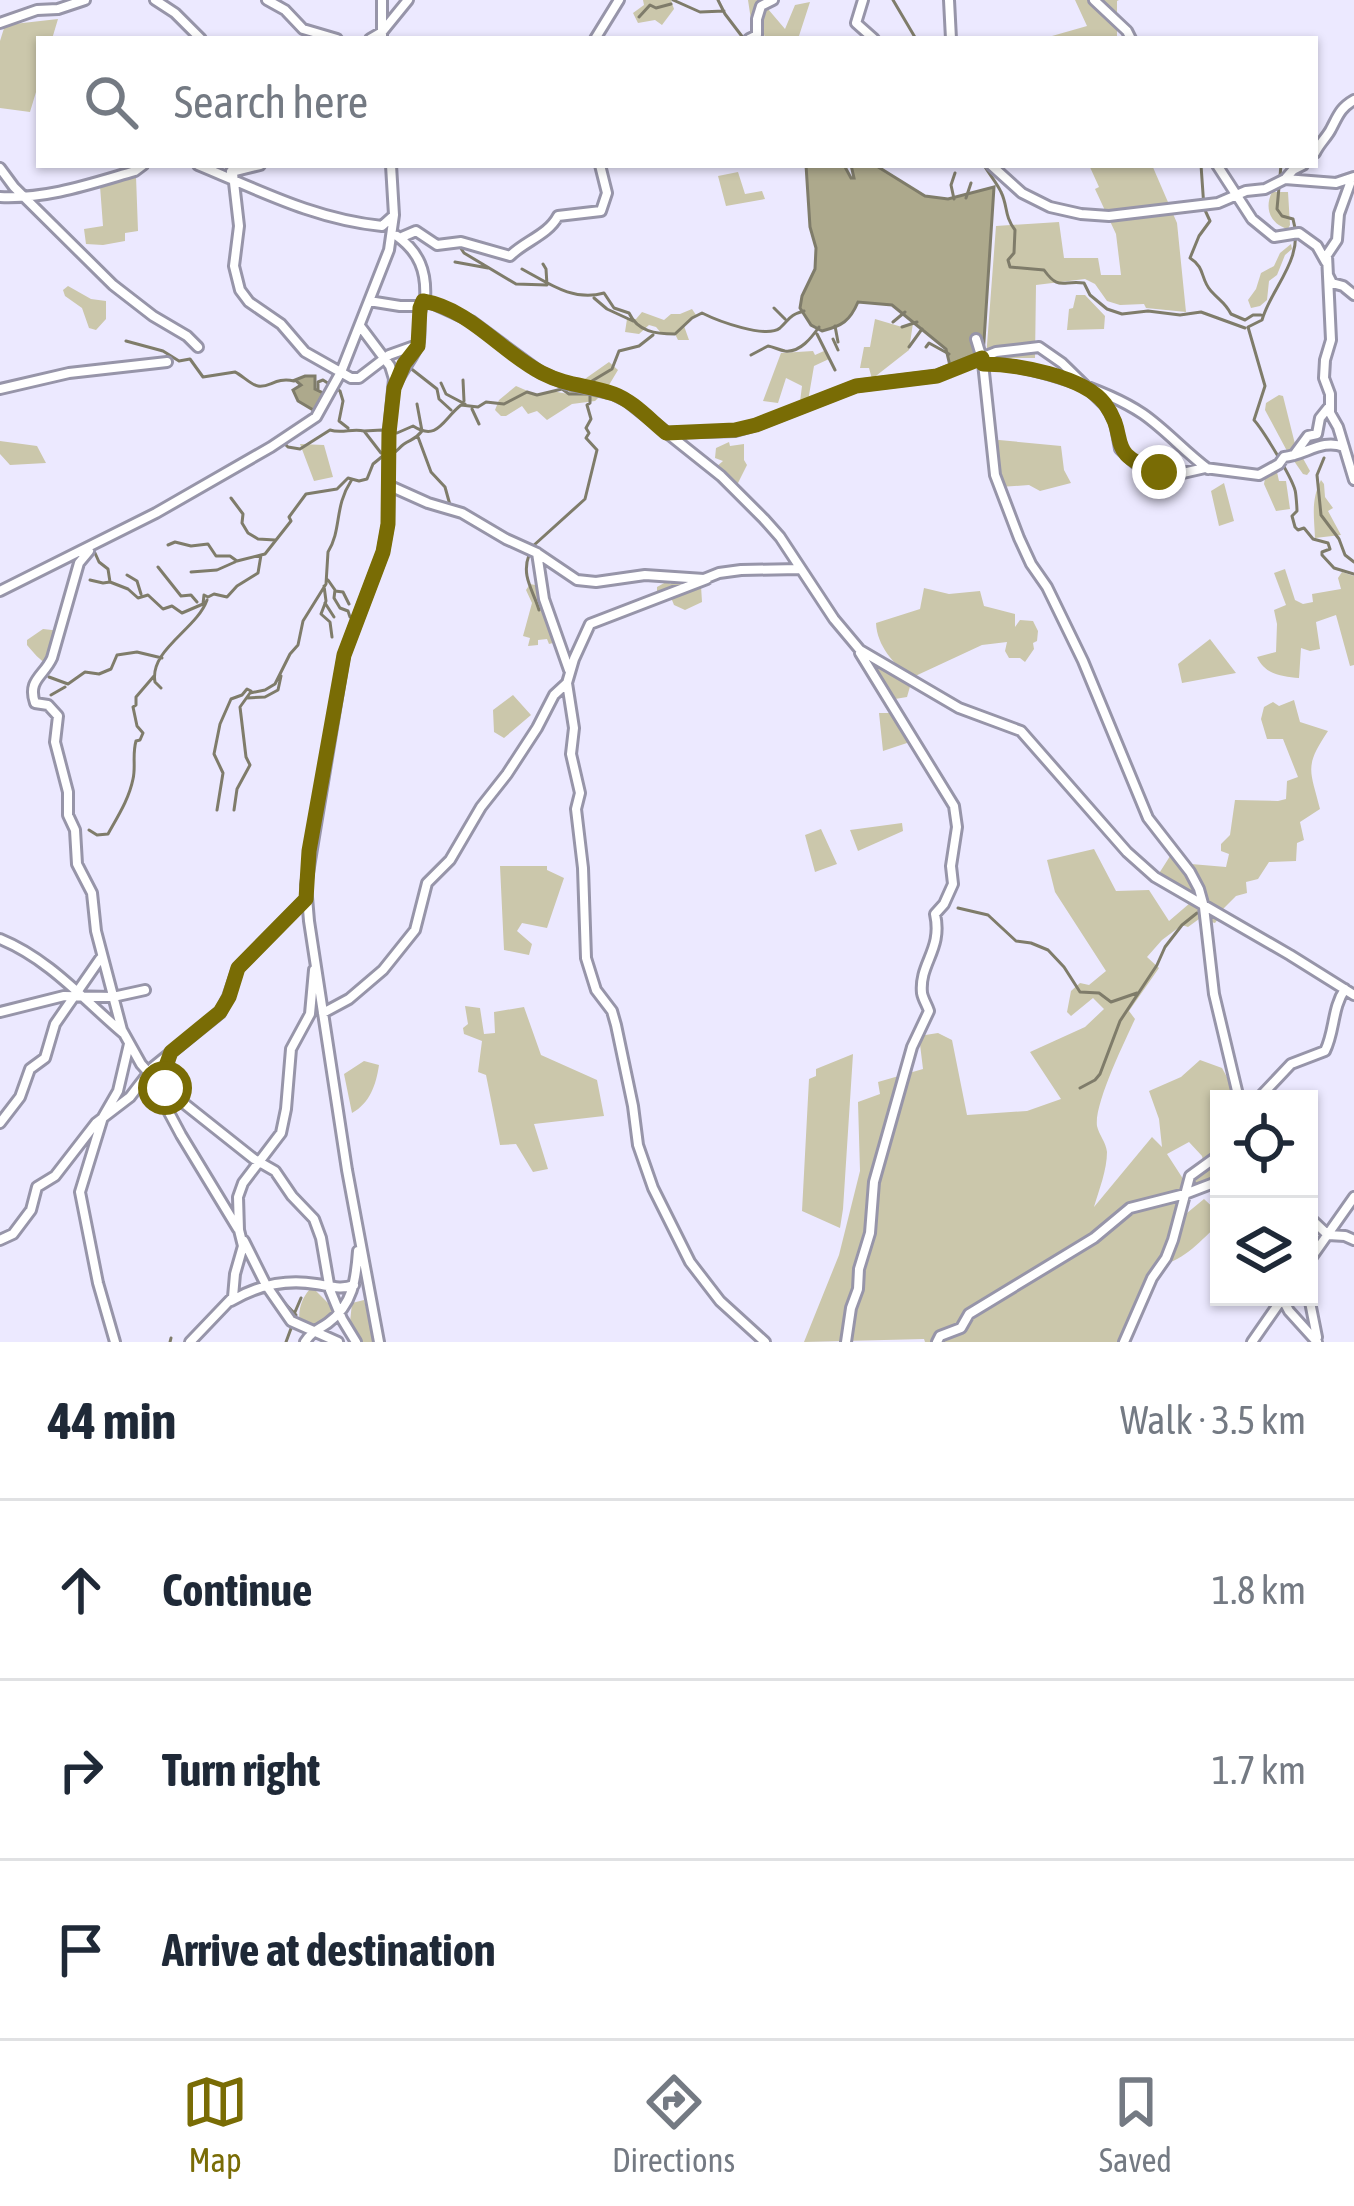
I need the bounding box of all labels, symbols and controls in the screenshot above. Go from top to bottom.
search box [36,36,1318,168]
icon: search [78,69,144,135]
text: Search here [174,76,368,128]
route end [1132,445,1186,499]
route start [138,1061,192,1115]
map controls [1210,1090,1318,1306]
button: locate [1210,1090,1318,1198]
button: layers [1210,1198,1318,1306]
text: 44 min [48,1391,176,1450]
text: Walk · 3.5 km [1120,1398,1306,1442]
icon: ahead [48,1557,114,1623]
text: Continue [162,1564,313,1616]
text: 1.8 km [1212,1568,1306,1612]
icon: right [48,1737,114,1803]
text: Turn right [162,1744,320,1796]
text: 1.7 km [1212,1748,1306,1792]
icon: arrive [48,1917,114,1983]
text: Arrive at destination [162,1924,496,1976]
tab: Map [182,2069,248,2179]
tab: Directions [612,2069,735,2179]
tab: Saved [1099,2069,1172,2179]

